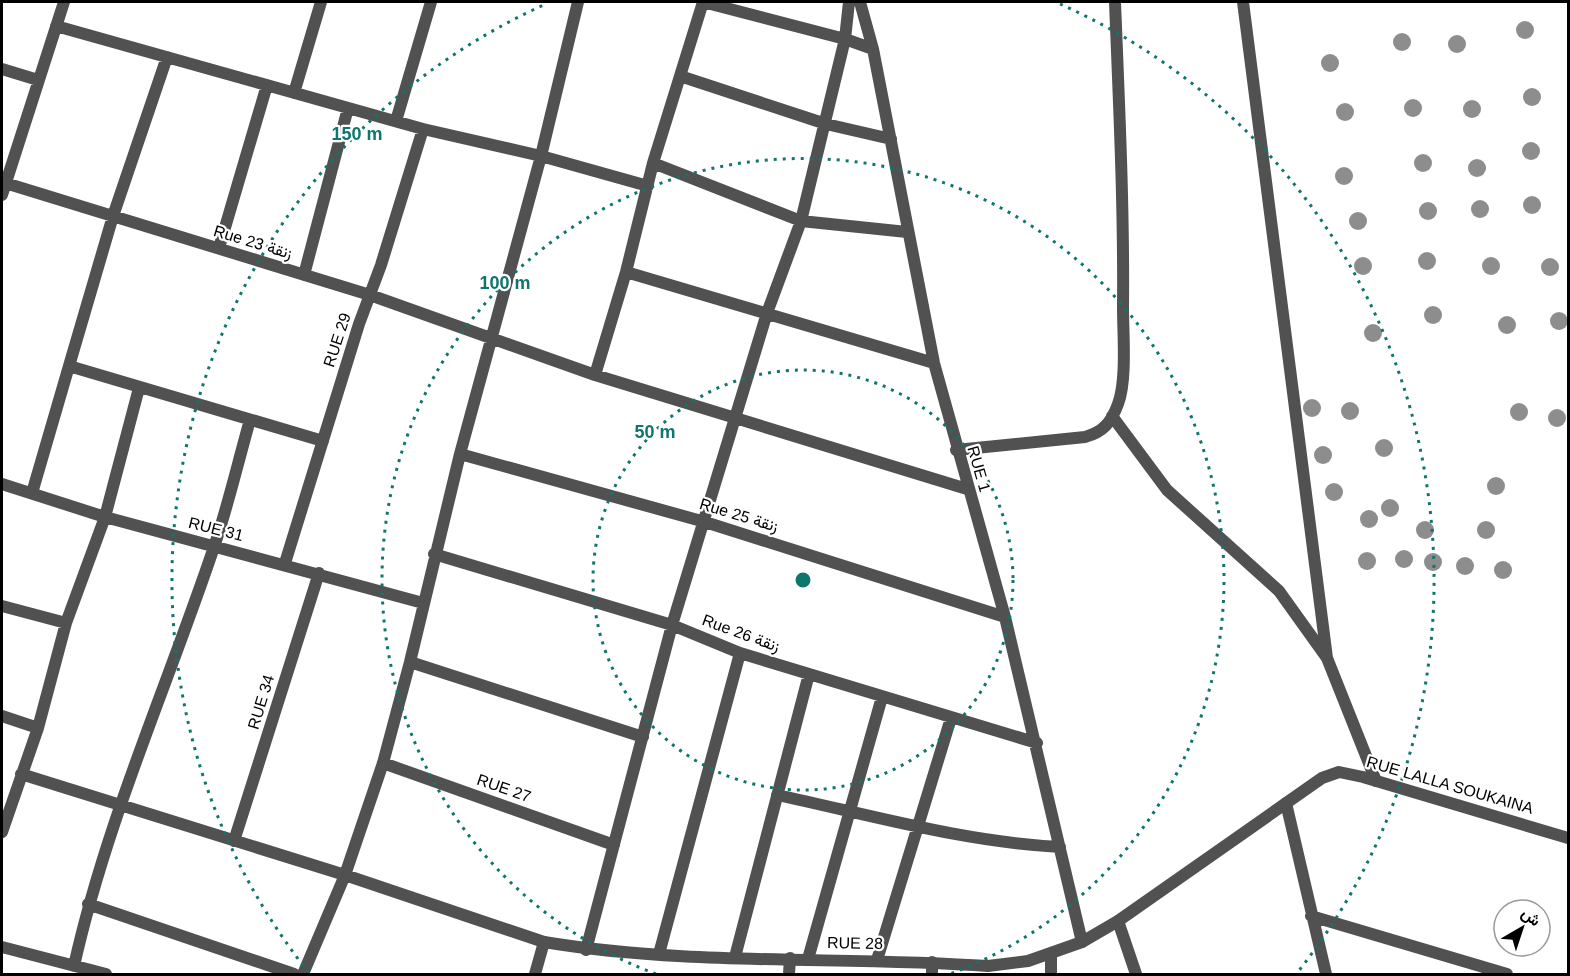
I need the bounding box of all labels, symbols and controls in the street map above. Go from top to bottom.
text: 150 m [331,124,383,144]
street label: Rue 23 زنقة [211,222,294,264]
text: 100 m [479,273,531,293]
street label: RUE 29 [320,311,354,369]
text: 50 m [634,422,676,442]
street label: RUE 1 [964,444,994,494]
street label: Rue 25 زنقة [697,495,780,537]
street label: RUE 31 [187,514,245,544]
centre of rings [793,570,813,590]
street label: Rue 26 زنقة [699,611,782,657]
street label: RUE 34 [245,673,277,731]
street label: RUE LALLA SOUKAINA [1365,753,1536,817]
street label: RUE 27 [475,771,533,805]
north arrow [1492,898,1552,958]
text: ش [1518,904,1544,930]
street label: RUE 28 [827,934,883,952]

